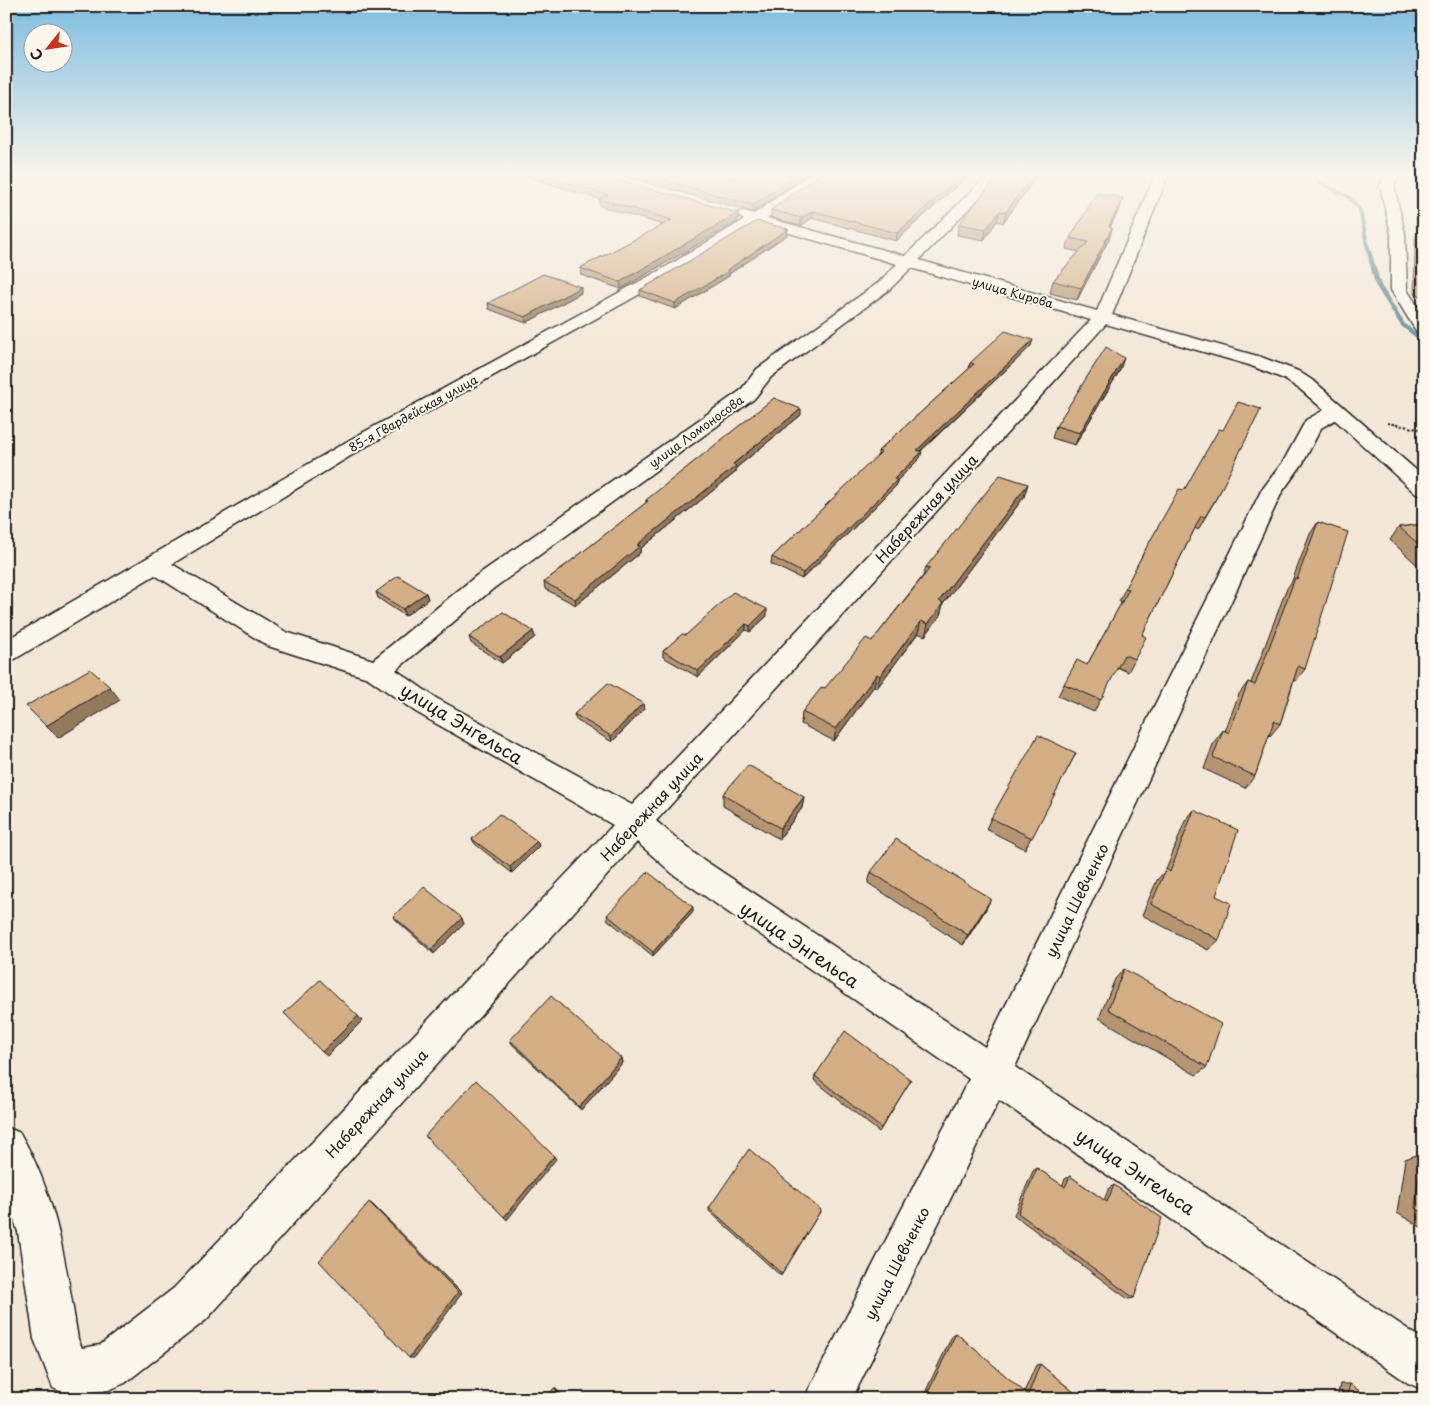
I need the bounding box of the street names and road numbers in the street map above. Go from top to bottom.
street label: улица Кирова [970,272,1056,312]
street label: 85-я Гвардейская улица [345,370,481,456]
street label: улица Ломоносова [645,390,747,472]
street label: Набережная улица [869,448,983,568]
street label: улица Энгельса [396,676,529,771]
street label: Набережная улица [594,746,708,866]
street label: улица Шевченко [1038,839,1114,961]
street label: улица Энгельса [735,894,866,994]
street label: Набережная улица [319,1043,433,1163]
street label: улица Энгельса [1071,1121,1202,1221]
street label: улица Шевченко [858,1202,934,1324]

